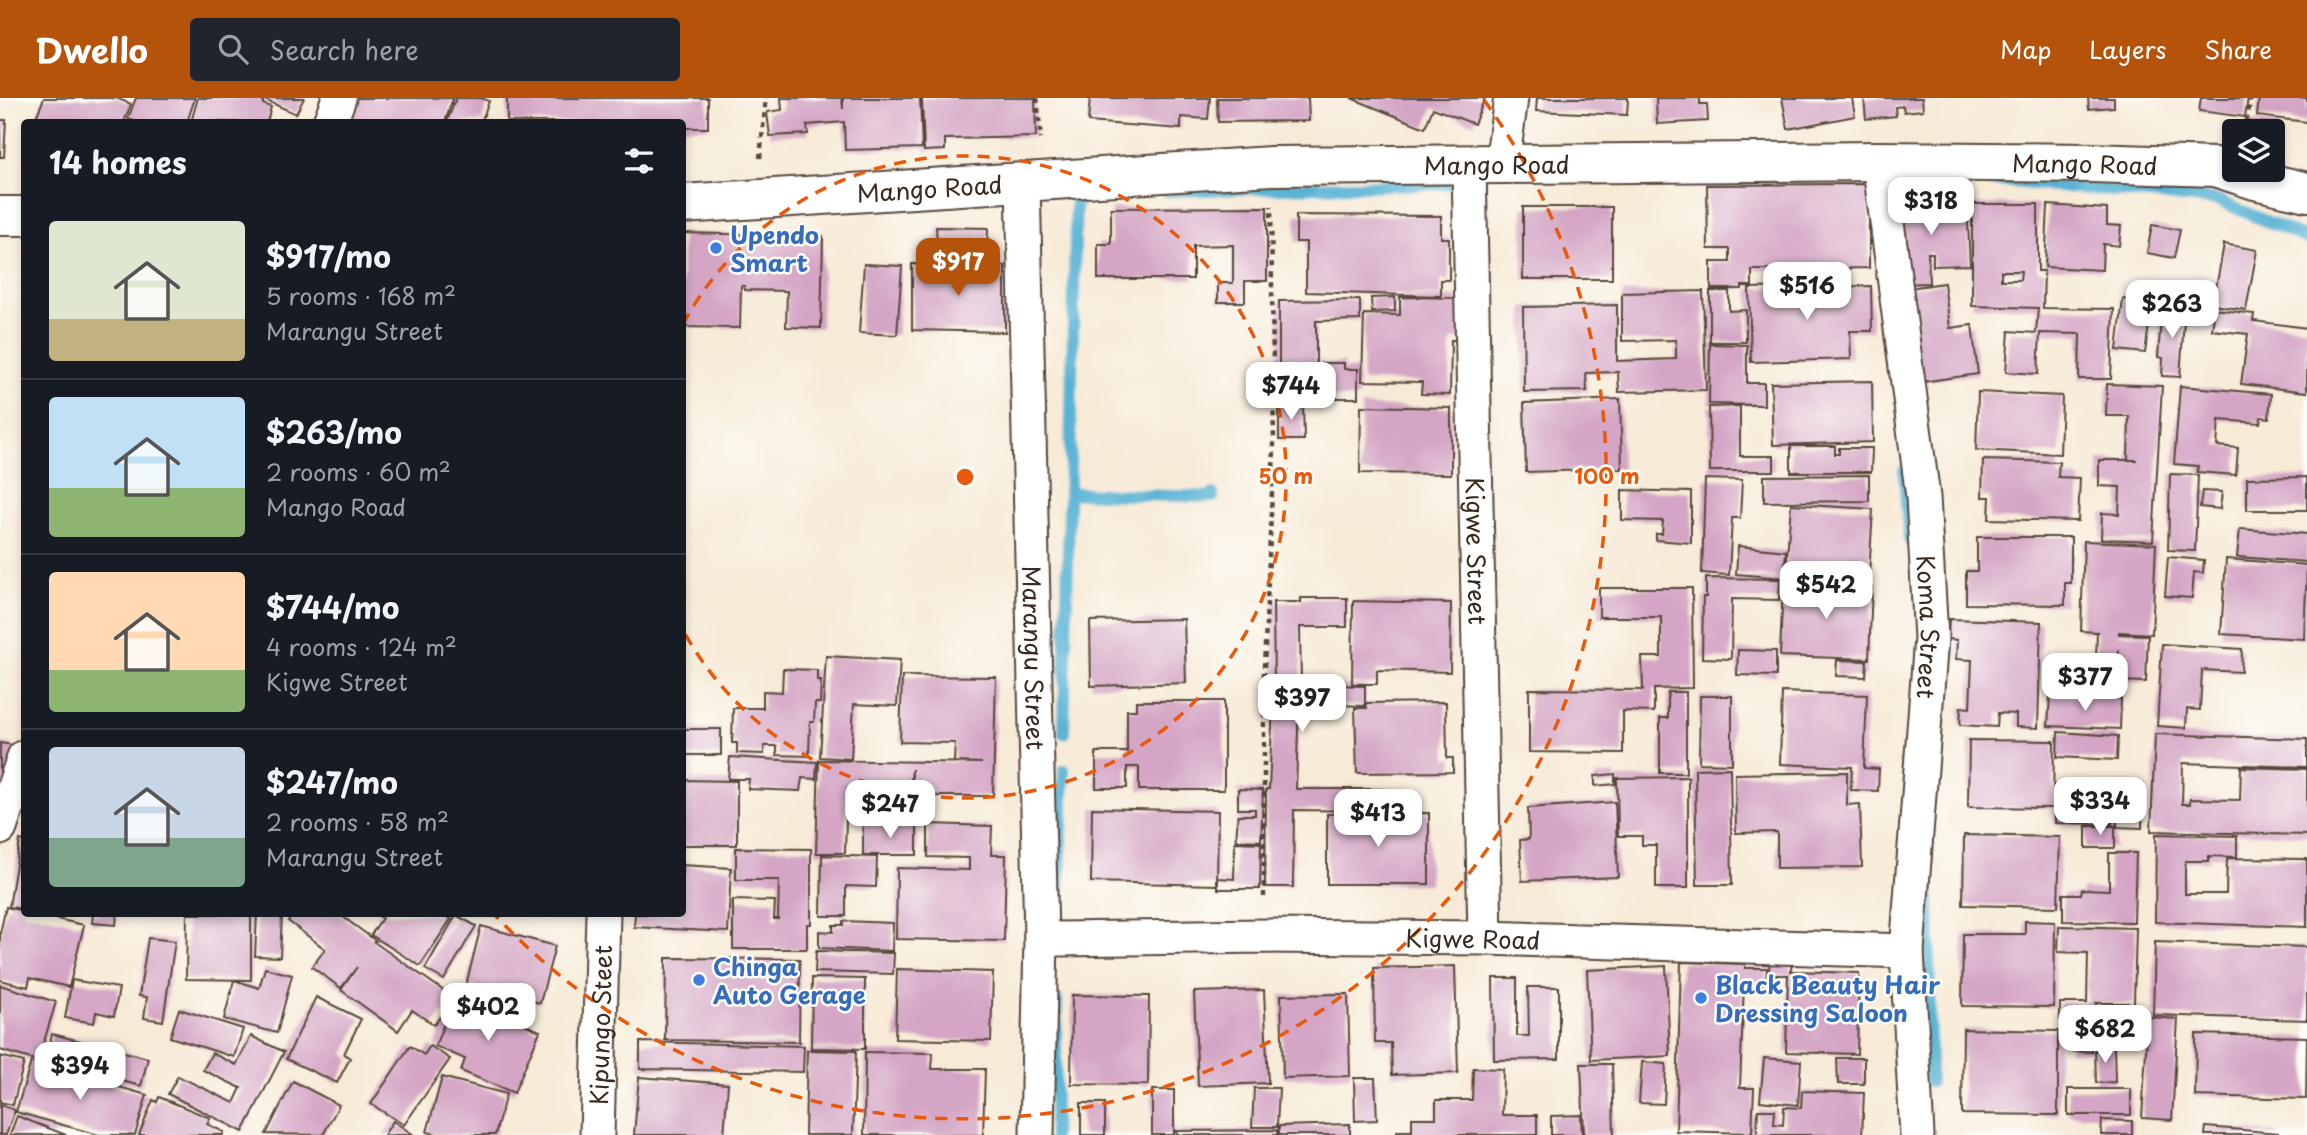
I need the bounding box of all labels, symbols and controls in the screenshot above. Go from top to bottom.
search box [190,18,680,81]
text: Dwello [35,24,148,74]
icon: search [214,30,252,68]
text: Search here [270,30,419,69]
text: Map [2000,31,2051,67]
text: Layers [2089,31,2166,67]
text: Share [2204,31,2272,67]
map controls [2222,119,2285,182]
button: layers [2222,119,2285,182]
text: 14 homes [49,139,187,184]
icon: filters [620,142,658,180]
street label: Mango Road [2012,144,2158,183]
street label: Mango Road [1424,146,1570,183]
street label: Mango Road [855,165,1003,211]
pin: $318 [1890,178,1972,237]
text: $318 [1904,182,1958,217]
place label: Upendo Smart [730,216,819,280]
text: $917/mo [266,233,391,278]
pin: $917 [917,238,999,298]
marker: Upendo Smart [708,240,724,256]
text: $917 [932,243,984,278]
icon: home [105,249,189,333]
pin: $516 [1766,262,1848,322]
text: $516 [1779,267,1835,302]
text: 5 rooms · 168 m² [266,278,456,313]
pin: $263 [2131,280,2213,340]
text: $263 [2142,285,2202,320]
text: Marangu Street [266,313,443,348]
pin: $744 [1250,362,1332,422]
text: $744 [1262,367,1320,402]
text: $263/mo [266,409,402,454]
icon: home [105,425,189,509]
text: 2 rooms · 60 m² [266,454,451,489]
text: 50 m [1259,459,1313,491]
text: 100 m [1574,459,1640,491]
centre of rings [953,465,977,489]
street label: Kigwe Street [1457,477,1497,625]
text: Mango Road [266,489,406,524]
street label: Koma Street [1908,554,1949,700]
pin: $542 [1785,561,1867,621]
street label: Marangu Street [1014,565,1055,751]
text: $542 [1796,566,1856,601]
text: $744/mo [266,584,399,629]
icon: home [105,600,189,684]
text: 4 rooms · 124 m² [266,629,457,664]
pin: $377 [2044,654,2126,713]
text: $377 [2058,658,2112,693]
text: Kigwe Street [266,664,408,699]
pin: $397 [1261,674,1343,734]
text: $397 [1274,679,1330,714]
text: $247/mo [266,759,398,804]
icon: home [105,775,189,859]
pin: $334 [2059,778,2141,837]
pin: $247 [849,780,931,840]
text: $334 [2070,782,2130,817]
text: $247 [861,785,919,820]
pin: $413 [1337,790,1419,849]
text: $413 [1350,794,1406,829]
text: 2 rooms · 58 m² [266,804,449,839]
text: Marangu Street [266,839,443,874]
street label: Kigwe Road [1405,919,1541,958]
street label: Kipungo Steet [580,944,620,1106]
place label: Chinga Auto Gerage [713,948,866,1012]
place label: Black Beauty Hair Dressing Saloon [1715,966,1941,1030]
marker: Chinga Auto Gerage [691,972,707,988]
pin: $402 [447,984,529,1043]
text: $402 [456,988,520,1023]
marker: Black Beauty Hair Dressing Saloon [1693,990,1709,1006]
pin: $682 [2064,1006,2146,1065]
text: $682 [2075,1010,2135,1045]
pin: $394 [39,1042,121,1102]
text: $394 [51,1047,109,1082]

